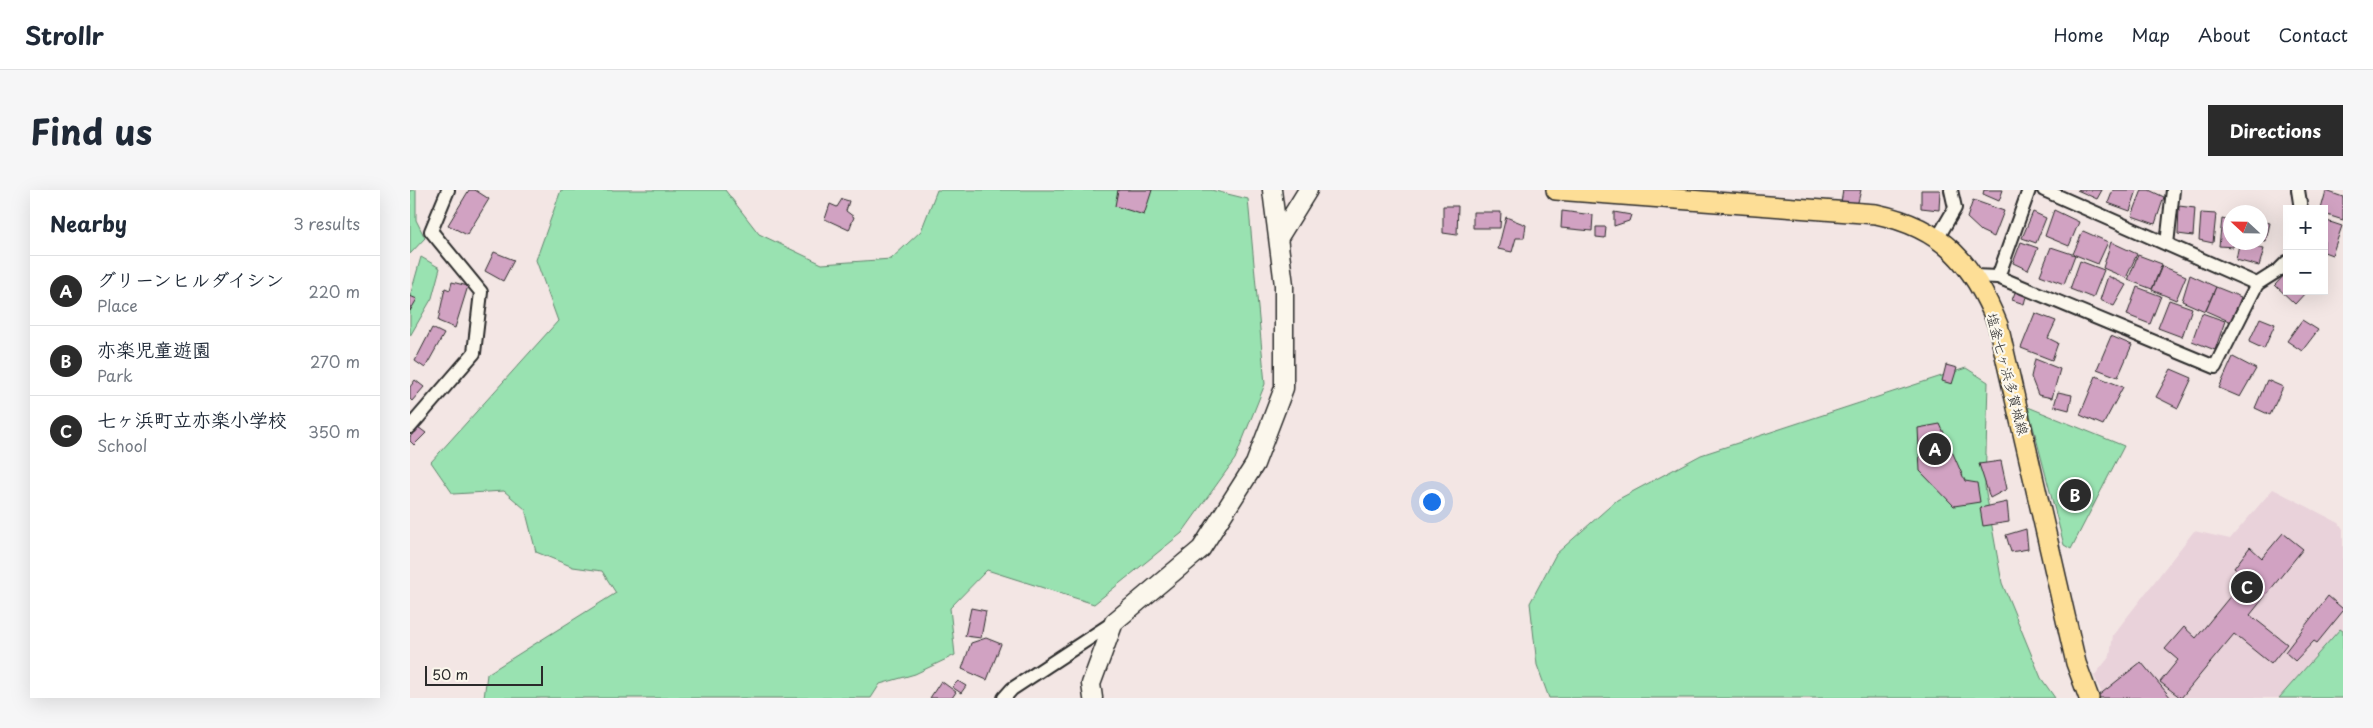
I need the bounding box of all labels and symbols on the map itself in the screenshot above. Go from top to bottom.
north arrow [2223,205,2268,250]
street label: 塩釜七ヶ浜多賀城線 [1982,310,2034,438]
pin: A [1919,430,1951,468]
pin: B [2059,476,2091,514]
your location [1419,489,1445,515]
pin: C [2231,568,2263,606]
scale bar [425,663,542,686]

